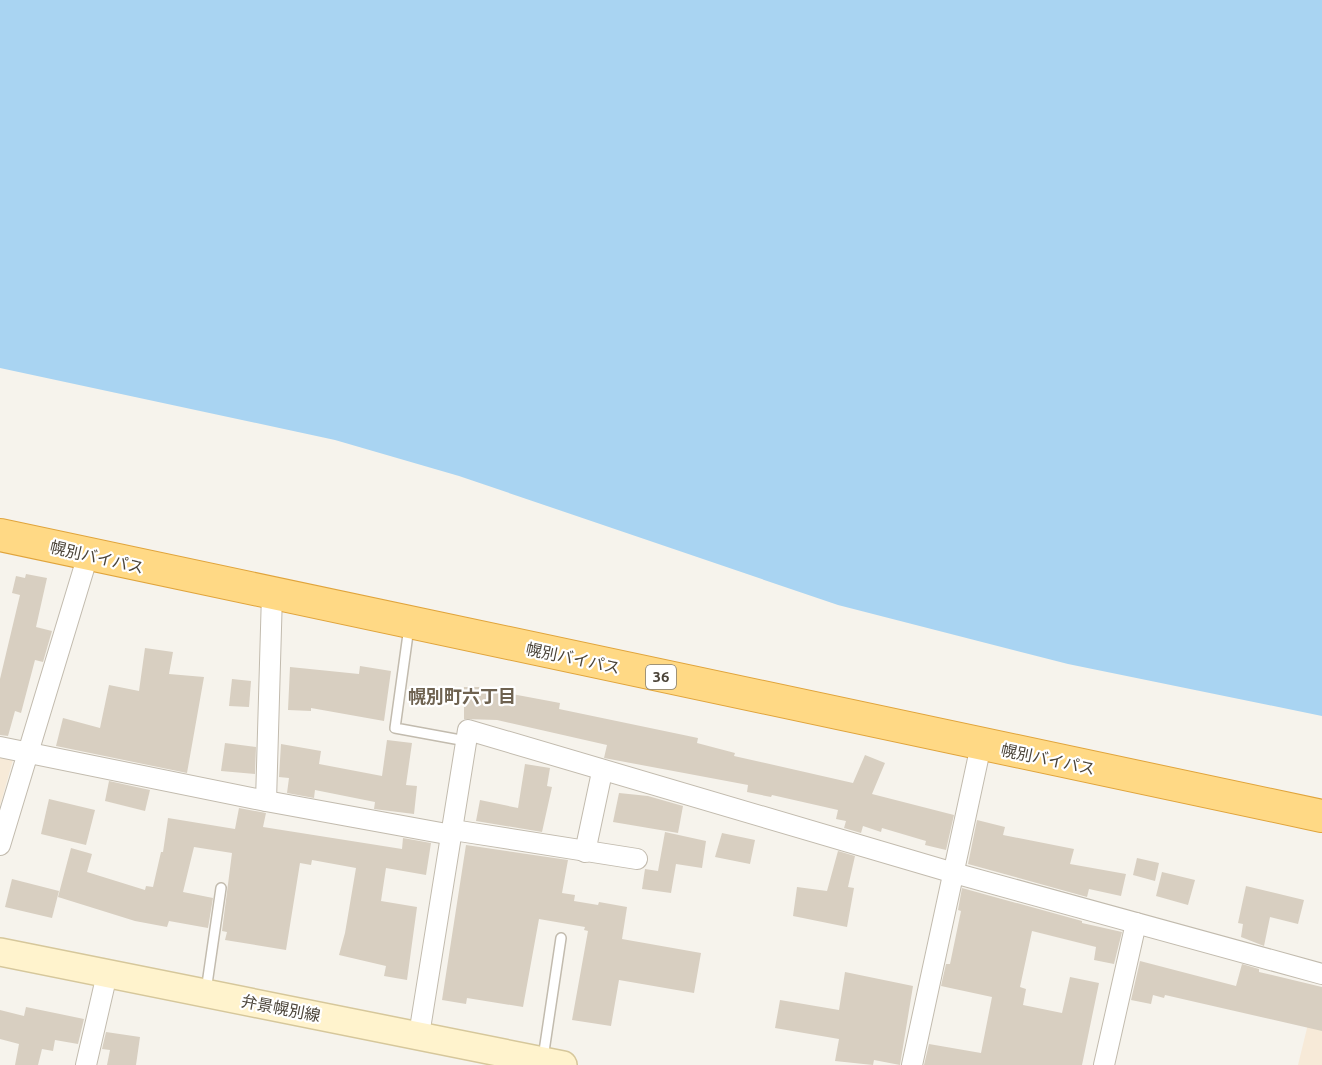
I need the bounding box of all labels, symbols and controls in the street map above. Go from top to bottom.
street label: 幌別バイパス [48,537,146,577]
street label: 幌別バイパス [524,639,622,677]
road number: 36 [646,665,676,689]
district label: 幌別町六丁目 [408,686,516,706]
street label: 幌別バイパス [999,740,1097,778]
street label: 弁景幌別線 [240,992,322,1024]

